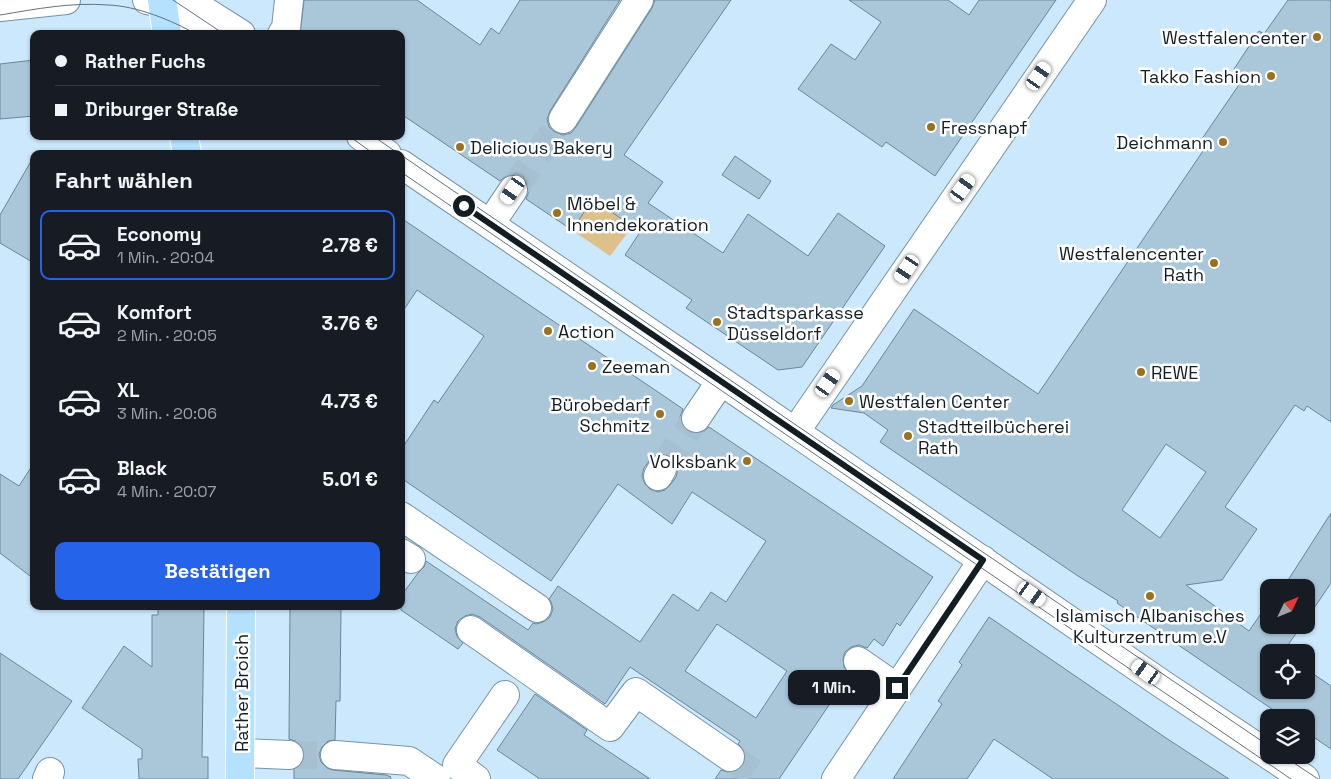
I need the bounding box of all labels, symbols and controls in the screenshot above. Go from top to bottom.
place label: Westfalencenter [1162,26,1307,49]
marker: Westfalencenter [1311,31,1323,43]
text: Rather Fuchs [85,49,206,74]
car [1024,59,1053,93]
place label: Takko Fashion [1140,65,1261,88]
marker: Takko Fashion [1265,70,1277,82]
text: Driburger Straße [85,97,238,122]
place label: Fressnapf [941,116,1027,139]
marker: Fressnapf [925,121,937,133]
place label: Deichmann [1116,131,1213,154]
place label: Delicious Bakery [470,136,613,159]
marker: Deichmann [1217,136,1229,148]
marker: Delicious Bakery [454,141,466,153]
text: Fahrt wählen [55,166,193,194]
car [948,171,977,205]
car [498,173,527,207]
place label: Möbel & Innendekoration [567,192,709,236]
route start [453,195,475,217]
marker: Möbel & Innendekoration [551,207,563,219]
text: Economy [117,222,201,247]
icon: car [57,223,102,268]
text: 2.78 € [322,233,378,258]
place label: Westfalencenter Rath [1059,242,1204,286]
text: 1 Min. · 20:04 [117,247,214,268]
car [892,252,921,286]
marker: Westfalencenter Rath [1208,257,1220,269]
text: Komfort [117,300,192,325]
icon: car [57,301,102,346]
place label: Stadtsparkasse Düsseldorf [727,301,864,345]
text: 3.76 € [322,311,378,336]
marker: Stadtsparkasse Düsseldorf [711,316,723,328]
place label: Action [558,320,615,343]
text: 2 Min. · 20:05 [117,325,217,346]
marker: Action [542,325,554,337]
place label: Zeeman [602,355,670,378]
marker: Zeeman [586,360,598,372]
place label: REWE [1151,361,1198,384]
car [813,366,842,400]
marker: REWE [1135,366,1147,378]
text: XL [117,378,140,403]
icon: car [57,379,102,424]
text: 4.73 € [321,389,378,414]
place label: Westfalen Center [859,390,1010,413]
place label: Bürobedarf Schmitz [551,393,650,437]
marker: Westfalen Center [843,395,855,407]
text: 3 Min. · 20:06 [117,403,217,424]
marker: Bürobedarf Schmitz [654,408,666,420]
place label: Stadtteilbücherei Rath [918,415,1069,459]
marker: Stadtteilbücherei Rath [902,430,914,442]
place label: Volksbank [649,450,737,473]
marker: Volksbank [741,455,753,467]
text: Black [117,456,167,481]
icon: car [57,457,102,502]
text: 5.01 € [323,467,378,492]
text: 4 Min. · 20:07 [117,481,216,502]
button: Bestätigen [55,542,380,600]
car [1015,579,1048,609]
north arrow [1260,579,1315,634]
map controls [1260,579,1315,764]
marker: Islamisch Albanisches Kulturzentrum e.V [1144,590,1156,602]
place label: Islamisch Albanisches Kulturzentrum e.V [1056,604,1244,648]
street label: Rather Broich [230,634,253,752]
button: locate [1260,644,1315,699]
car [1129,657,1162,687]
callout: 1 Min. [787,670,880,706]
text: 1 Min. [812,677,856,698]
route end [886,677,908,699]
button: layers [1260,709,1315,764]

